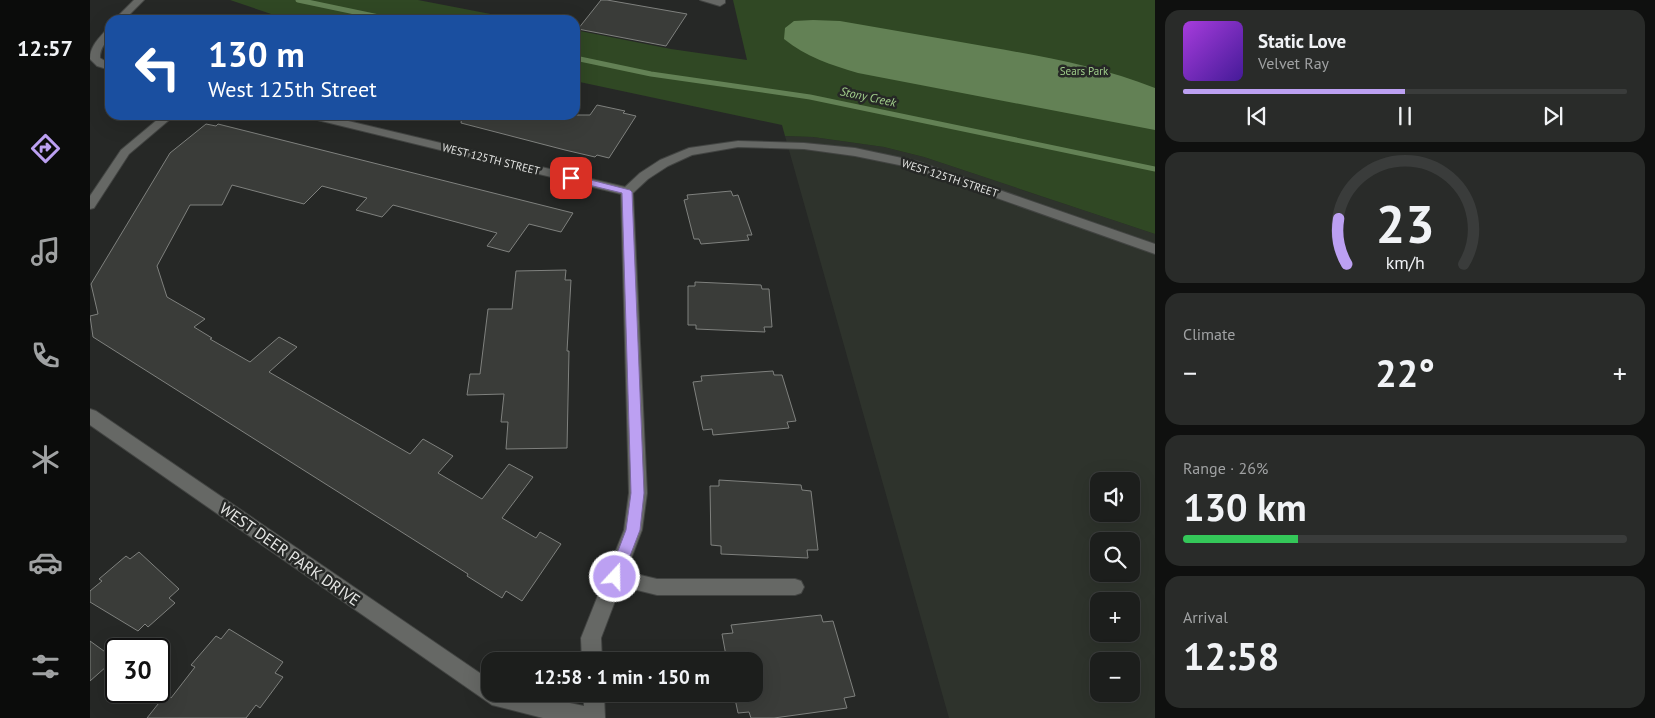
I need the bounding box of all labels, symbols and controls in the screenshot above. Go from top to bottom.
text: Static Love [1258,29,1346,53]
text: 130 m [208,31,305,77]
text: 12:57 [17,34,73,62]
icon: left [125,35,190,100]
text: Velvet Ray [1258,53,1329,73]
park label: Sears Park [1060,64,1109,78]
text: West 125th Street [208,75,377,103]
water label: Stony Creek [839,83,898,110]
icon: previous [1243,102,1271,130]
icon: pause [1391,102,1419,130]
icon: next [1539,102,1567,130]
icon: directions [28,131,63,166]
street label: WEST 125TH STREET [441,140,541,178]
street label: WEST 125TH STREET [900,156,1000,200]
pin [550,157,592,199]
icon: arrive [557,164,585,192]
text: 23 [1376,190,1434,257]
icon: music [28,234,63,269]
text: km/h [1385,251,1425,274]
text: Climate [1183,324,1235,344]
icon: phone [28,338,63,373]
text: 22° [1375,348,1435,397]
text: − [1183,354,1197,391]
text: + [1613,354,1627,391]
icon: climate [28,442,63,477]
text: Range · 26% [1183,458,1268,478]
map controls [1090,472,1140,702]
button: sound [1090,472,1140,522]
text: 130 km [1183,482,1307,531]
street label: WEST DEER PARK DRIVE [216,498,364,610]
button: search [1090,532,1140,582]
icon: car [28,545,63,580]
position arrow [588,550,640,602]
button: + [1090,592,1140,642]
text: Arrival [1183,607,1228,627]
text: 12:58 [1183,631,1279,680]
speed limit sign: 30 [105,638,170,703]
icon: filters [28,649,63,684]
button: − [1090,652,1140,702]
text: 12:58 · 1 min · 150 m [534,665,710,689]

